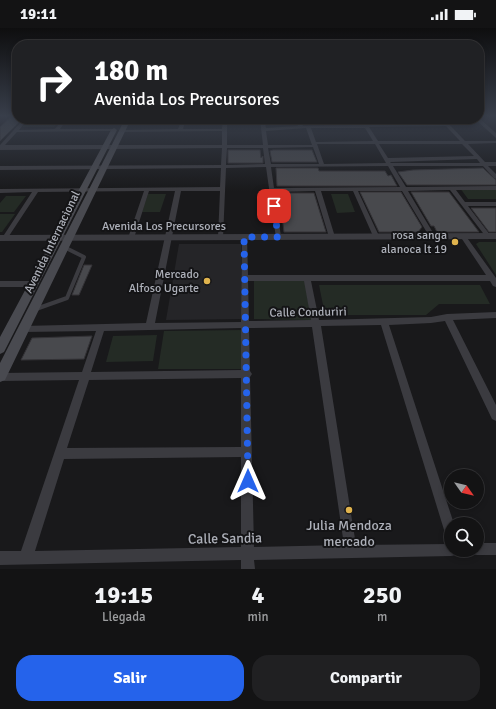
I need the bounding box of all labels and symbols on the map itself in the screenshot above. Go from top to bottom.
street label: Avenida Internacional [21,188,84,296]
pin [257,189,291,223]
street label: Avenida Los Precursores [102,219,226,234]
place label: rosa sanga alanoca lt 19 [381,228,447,257]
marker: rosa sanga alanoca lt 19 [450,237,460,247]
place label: Mercado Alfoso Ugarte [129,267,199,296]
marker: Mercado Alfoso Ugarte [202,276,212,286]
street label: Calle Conduriri [269,304,347,321]
position arrow [227,460,269,502]
north arrow [444,469,484,509]
marker: Julia Mendoza mercado [344,505,354,515]
place label: Julia Mendoza mercado [306,517,392,550]
street label: Calle Sandia [188,529,262,548]

